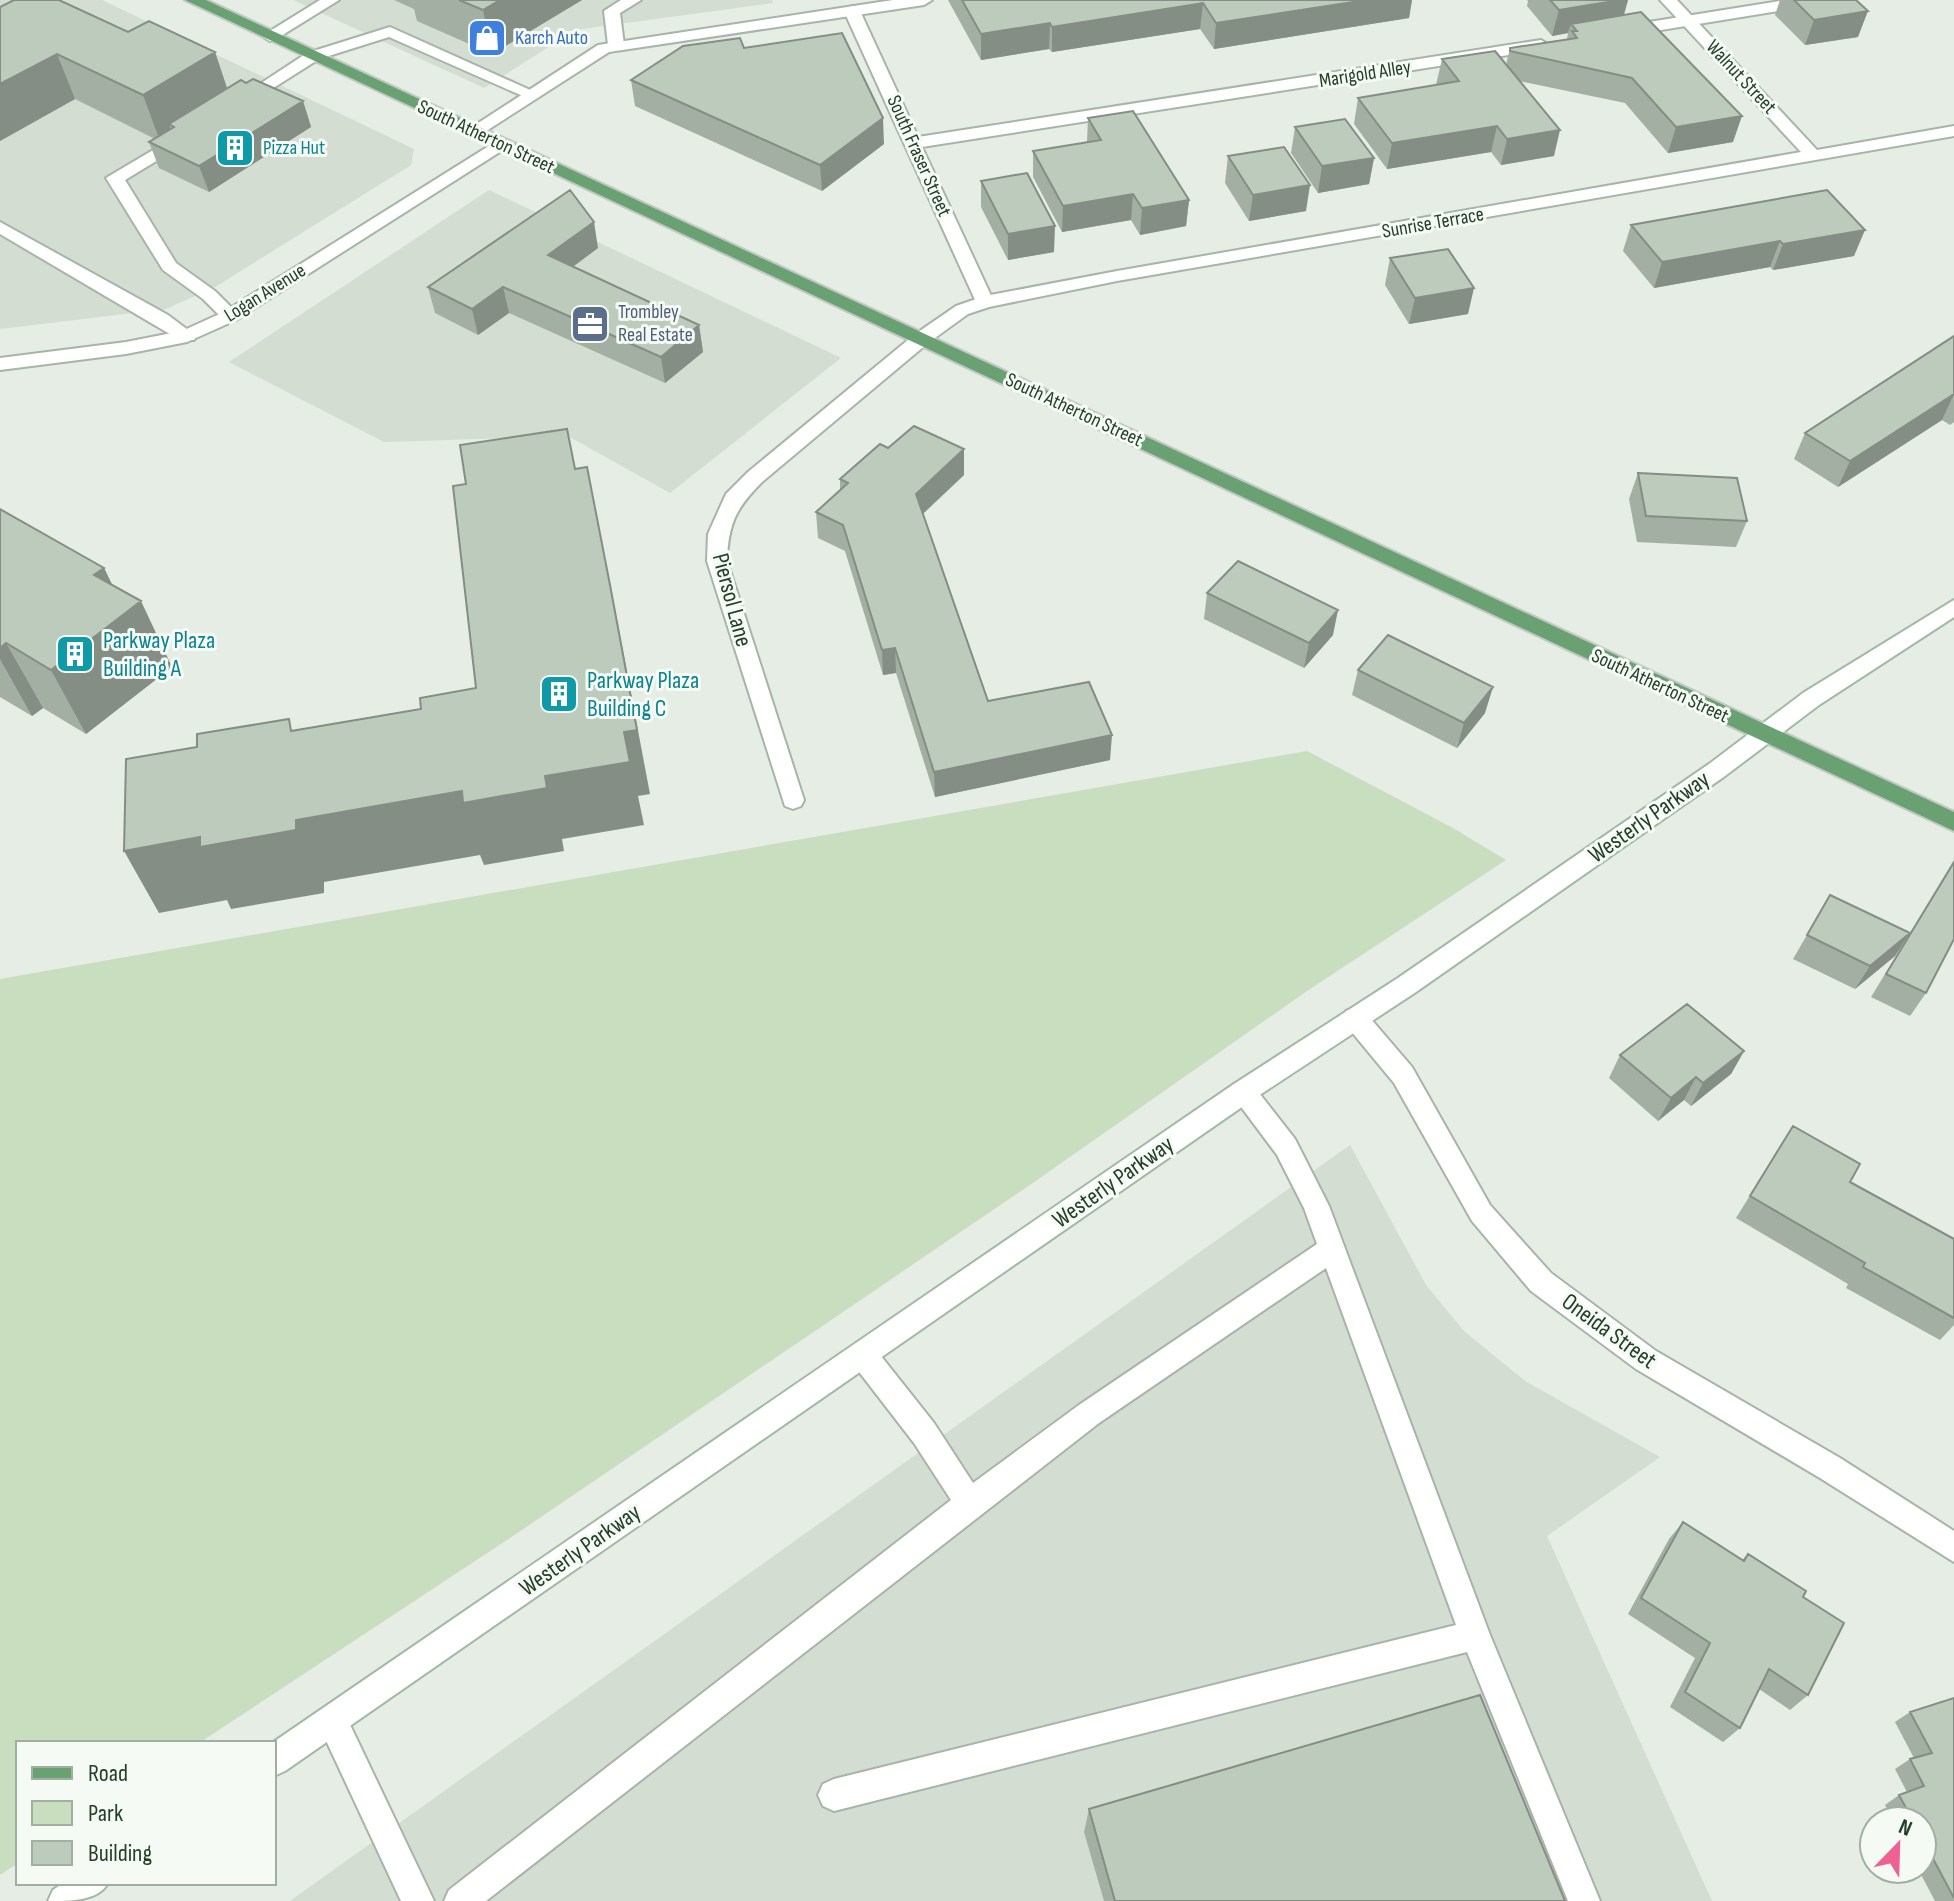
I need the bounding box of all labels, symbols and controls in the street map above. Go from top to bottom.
shop icon: Karch Auto [466,17,508,59]
place label: Karch Auto [515,26,588,50]
street label: Walnut Street [1701,35,1781,119]
street label: Marigold Alley [1318,55,1413,93]
street label: South Fraser Street [882,92,956,220]
street label: South Atherton Street [414,95,558,179]
building icon: Pizza Hut [214,127,256,169]
place label: Pizza Hut [263,136,325,160]
street label: Sunrise Terrace [1380,202,1486,244]
street label: Logan Avenue [220,259,310,327]
place label: Trombley Real Estate [618,300,693,347]
office icon: Trombley Real Estate [569,303,611,345]
street label: South Atherton Street [1002,368,1146,452]
street label: Piersol Lane [706,550,758,650]
place label: Parkway Plaza Building A [103,626,215,683]
building icon: Parkway Plaza Building A [54,633,96,675]
street label: South Atherton Street [1588,644,1732,728]
place label: Parkway Plaza Building C [587,666,699,723]
building icon: Parkway Plaza Building C [538,673,580,715]
street label: Westerly Parkway [1583,765,1715,869]
street label: Westerly Parkway [1047,1130,1179,1234]
street label: Oneida Street [1556,1287,1662,1375]
street label: Westerly Parkway [514,1498,646,1602]
legend [16,1741,276,1885]
text: Road [88,1759,128,1788]
text: Park [88,1799,123,1828]
north arrow [1858,1805,1938,1885]
text: N [1895,1813,1916,1843]
text: Building [88,1839,152,1868]

